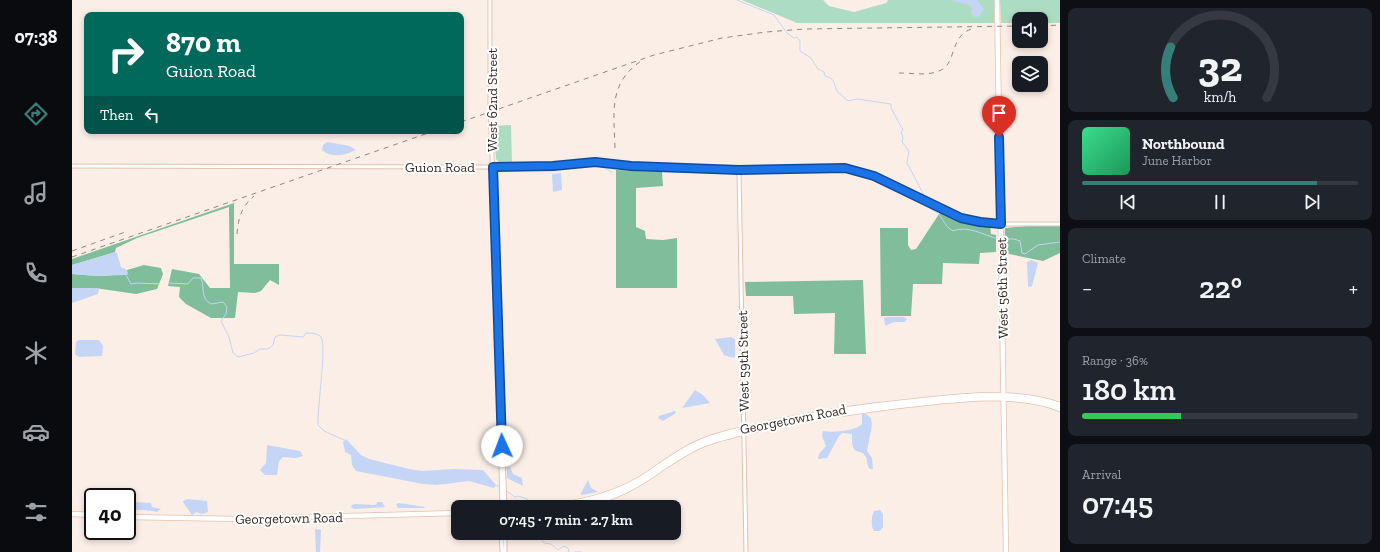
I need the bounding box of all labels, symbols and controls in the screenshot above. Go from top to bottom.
map controls [1012,12,1048,92]
button: sound [1012,12,1048,48]
text: 07:38 [14,26,58,48]
text: 870 m [166,26,241,59]
icon: right [100,28,152,80]
text: 32 [1198,42,1242,92]
street label: West 62nd Street [484,47,501,152]
button: layers [1012,56,1048,92]
text: Guion Road [166,60,256,82]
text: km/h [1204,89,1236,106]
pin [982,96,1016,137]
icon: directions [22,100,50,128]
icon: arrive [988,102,1010,124]
icon: left [141,104,163,126]
text: Then [100,106,133,124]
text: Northbound [1142,135,1225,153]
text: June Harbor [1142,153,1212,168]
street label: Guion Road [405,159,475,176]
icon: music [22,179,50,207]
icon: previous [1117,191,1139,213]
icon: pause [1209,191,1231,213]
icon: next [1301,191,1323,213]
street label: West 56th Street [993,237,1012,339]
text: Climate [1082,251,1126,266]
icon: phone [22,259,50,287]
text: 22° [1199,270,1242,306]
text: − [1082,275,1092,302]
text: + [1349,275,1358,302]
street label: West 59th Street [734,310,753,412]
icon: climate [22,339,50,367]
text: Range · 36% [1082,353,1148,368]
text: 180 km [1082,372,1176,408]
street label: Georgetown Road [739,401,848,438]
icon: car [22,418,50,446]
position arrow [481,425,523,467]
text: Arrival [1082,467,1121,482]
text: 07:45 [1082,486,1153,522]
speed limit sign: 40 [84,488,136,540]
icon: filters [22,498,50,526]
street label: Georgetown Road [235,509,343,528]
text: 07:45 · 7 min · 2.7 km [499,511,633,529]

